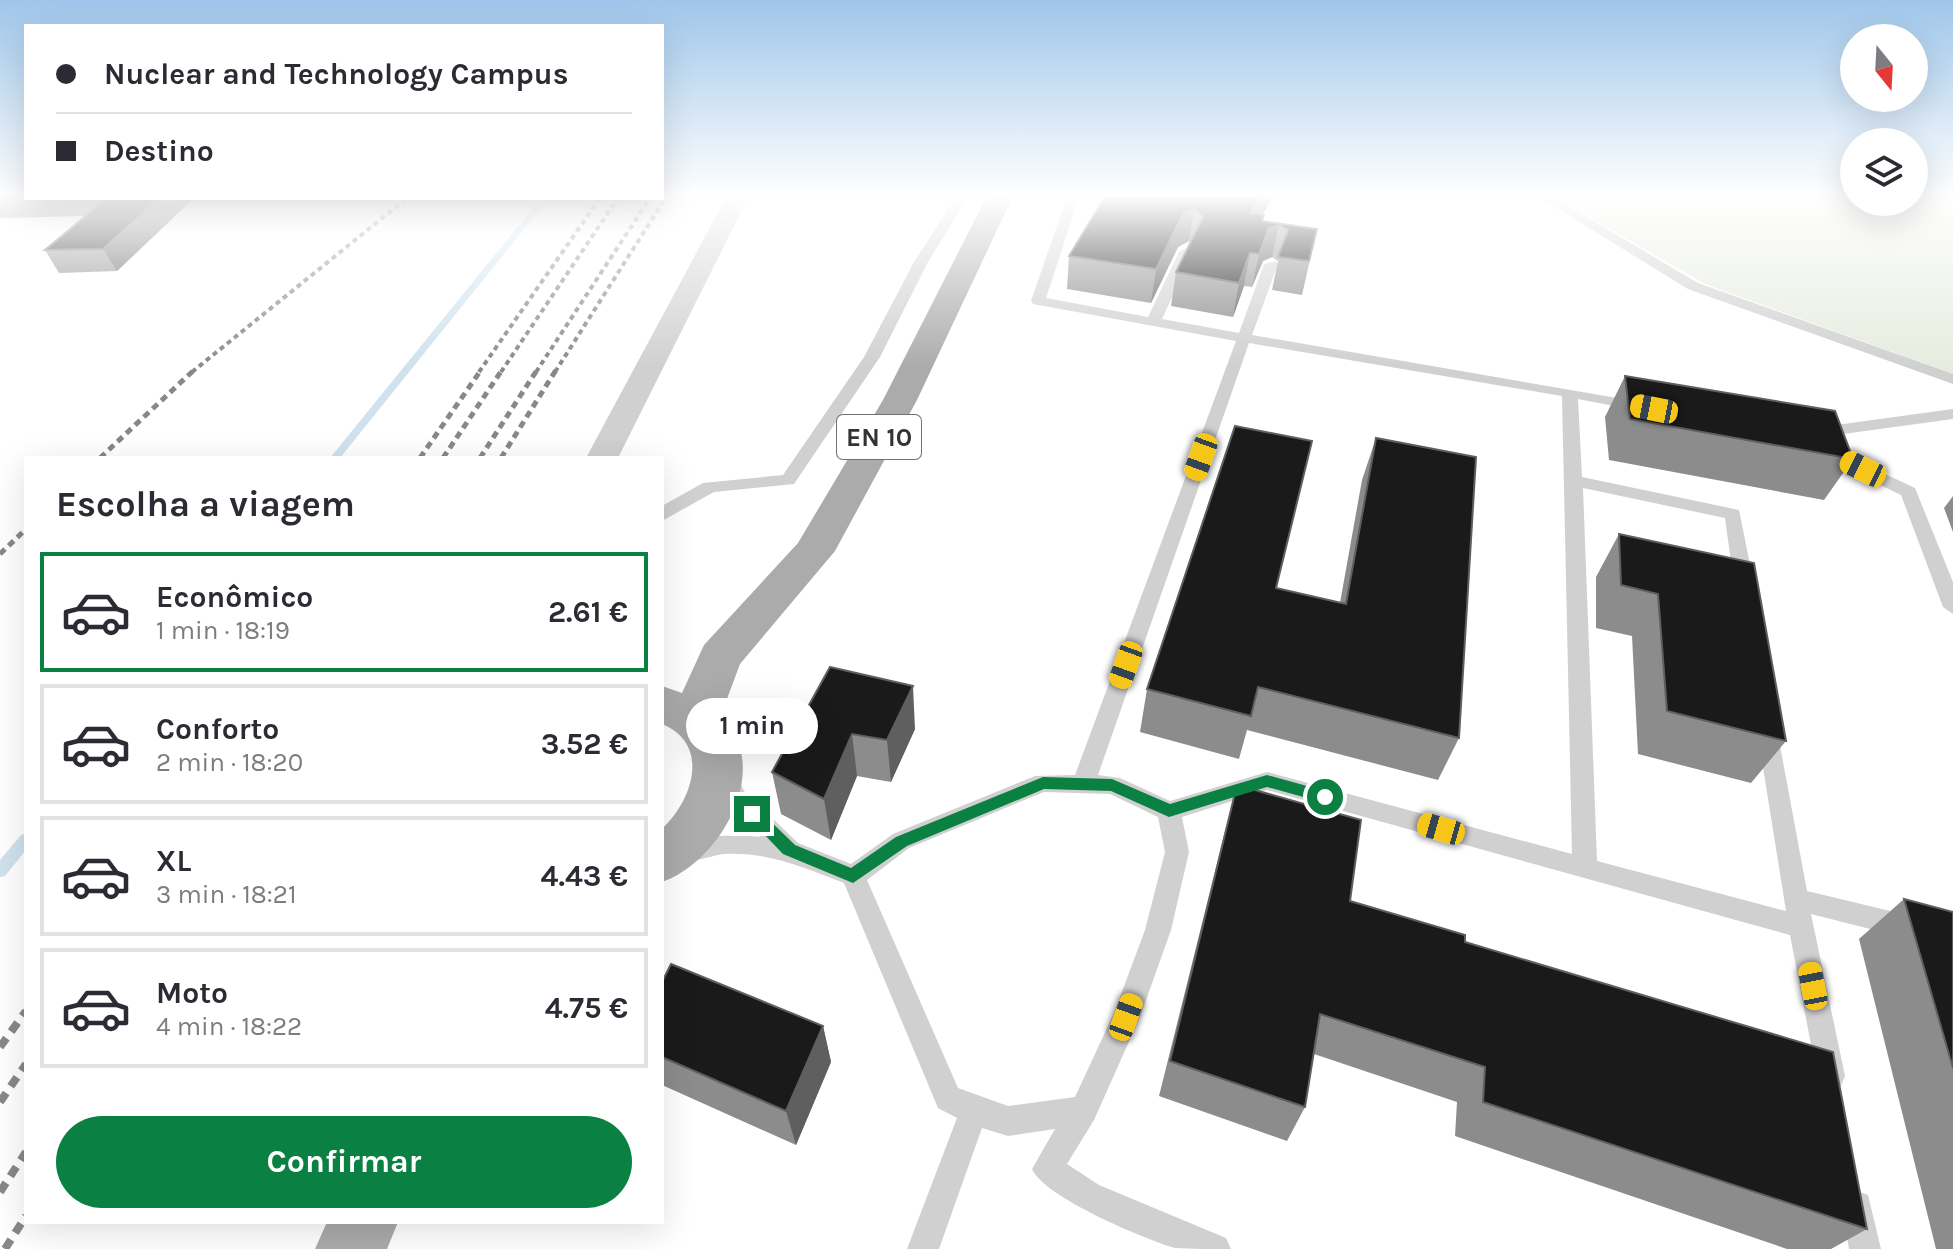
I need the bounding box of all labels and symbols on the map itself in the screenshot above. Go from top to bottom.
north arrow [1840,24,1928,112]
car [1628,393,1680,425]
road number: EN 10 [837,415,921,459]
car [1182,430,1220,484]
car [1836,448,1890,490]
car [1107,638,1145,692]
callout: 1 min [686,698,818,754]
route start [1307,779,1343,815]
route end [734,796,770,832]
car [1415,811,1467,847]
car [1797,960,1829,1012]
car [1107,990,1145,1044]

